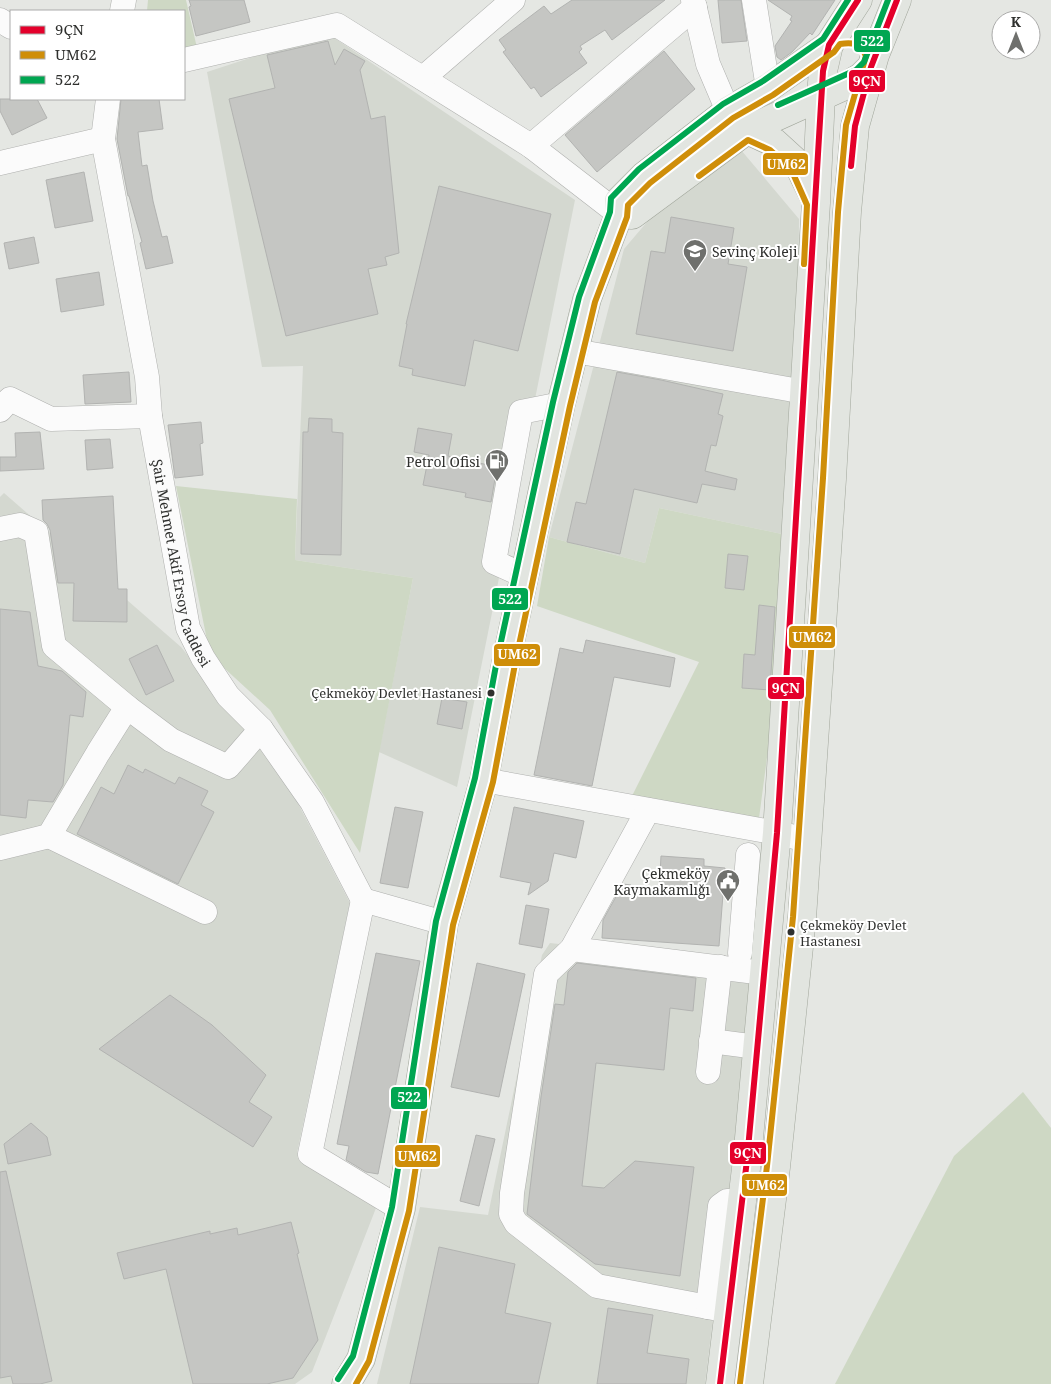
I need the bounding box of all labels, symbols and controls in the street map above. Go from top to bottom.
legend [10,10,185,100]
north arrow [991,10,1041,60]
text: K [1011,12,1022,31]
text: 9ÇN [55,19,85,39]
line badge: 522 [853,29,891,53]
text: 522 [860,31,884,50]
text: UM62 [55,44,97,64]
text: 522 [55,69,80,89]
line badge: 9ÇN [848,69,886,93]
text: 9ÇN [853,71,881,90]
line badge: UM62 [762,152,809,176]
text: UM62 [766,154,806,173]
school or university icon: Sevinç Koleji [682,238,708,272]
place label: Sevinç Koleji [712,242,798,261]
fuel station icon: Petrol Ofisi [484,448,510,482]
place label: Petrol Ofisi [406,452,481,471]
street label: Şair Mehmet Akif Ersoy Caddesi [148,457,216,671]
line badge: 522 [491,587,529,611]
text: 522 [498,589,522,608]
line badge: UM62 [788,625,836,649]
text: UM62 [792,627,832,646]
line badge: UM62 [493,643,541,667]
text: UM62 [497,644,537,663]
line badge: 9ÇN [767,676,805,700]
text: 9ÇN [772,678,800,697]
place label: Çekmeköy Devlet Hastanesi [311,684,482,702]
marker: Çekmeköy Devlet Hastanesi [486,688,496,698]
place label: Çekmeköy Kaymakamlığı [613,864,711,899]
public building icon: Çekmeköy Kaymakamlığı [715,868,741,902]
place label: Çekmeköy Devlet Hastanesı [800,916,907,950]
marker: Çekmeköy Devlet Hastanesı [786,927,796,937]
line badge: 522 [390,1086,428,1110]
text: 522 [397,1087,421,1106]
line badge: 9ÇN [729,1141,767,1165]
text: 9ÇN [734,1143,762,1162]
line badge: UM62 [394,1144,441,1168]
text: UM62 [397,1146,437,1165]
line badge: UM62 [741,1173,788,1197]
text: UM62 [745,1175,785,1194]

